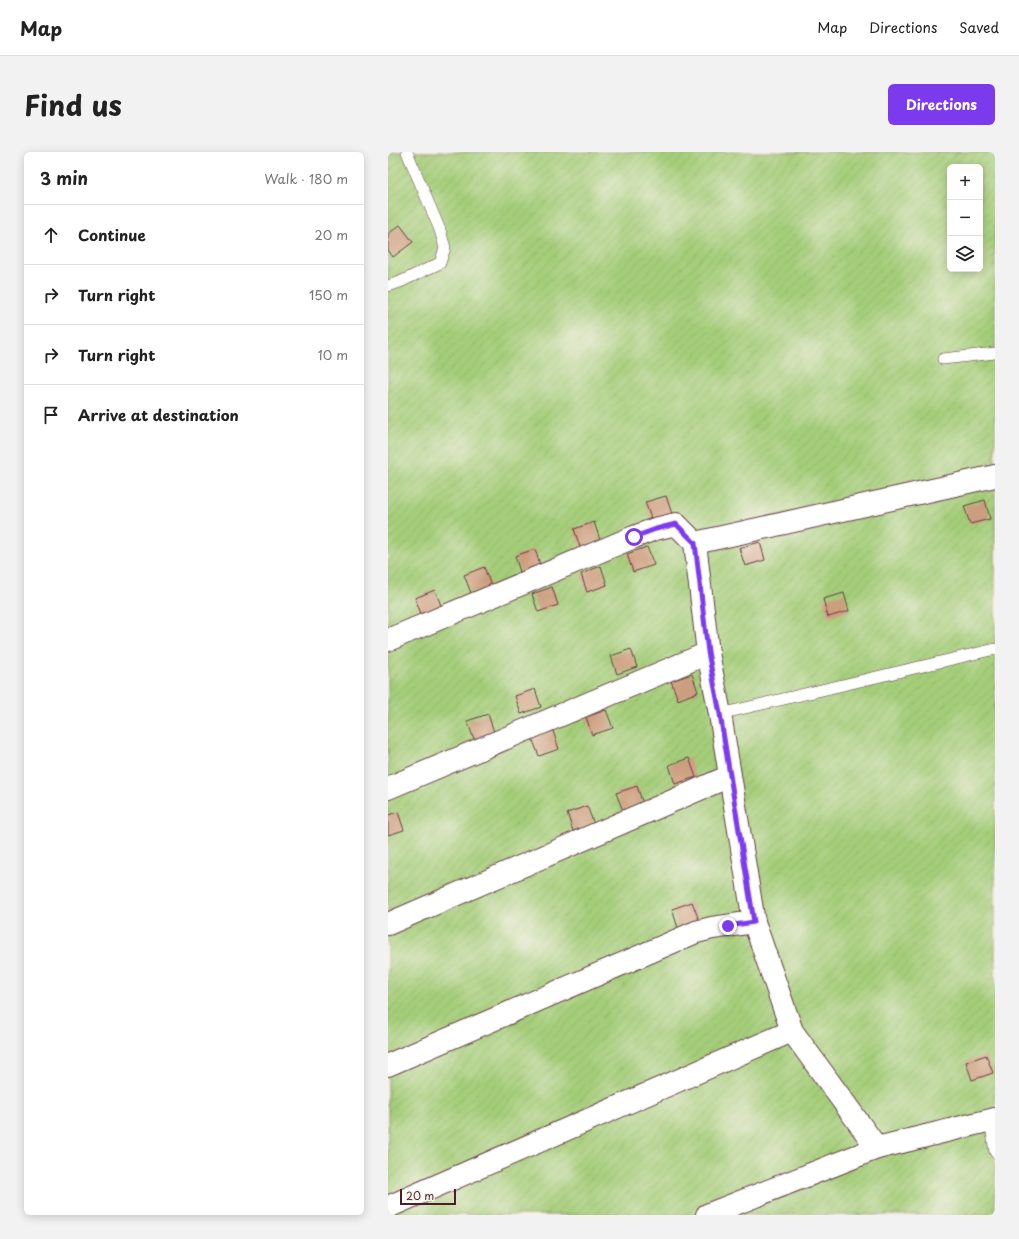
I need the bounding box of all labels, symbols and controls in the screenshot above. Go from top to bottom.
text: Map [20,14,62,42]
text: Map [817,17,847,38]
text: Directions [869,17,937,38]
text: Saved [959,17,999,38]
text: Find us [24,83,122,126]
button: Directions [888,84,995,125]
map controls [947,164,983,272]
button: + [947,164,983,200]
text: 3 min [40,165,88,191]
text: Walk · 180 m [265,169,348,188]
button: − [947,200,983,236]
text: Continue [78,223,146,246]
icon: ahead [40,224,62,246]
text: 20 m [314,225,348,244]
button: layers [947,236,983,272]
text: Turn right [78,283,155,306]
icon: right [40,284,62,306]
text: 150 m [309,285,348,304]
text: Turn right [78,343,155,366]
icon: right [40,344,62,366]
text: 10 m [318,345,348,364]
text: Arrive at destination [78,403,239,426]
icon: arrive [40,404,62,426]
route start [625,528,643,546]
route end [719,917,737,935]
scale bar [400,1187,456,1206]
text: 20 m [406,1187,434,1204]

